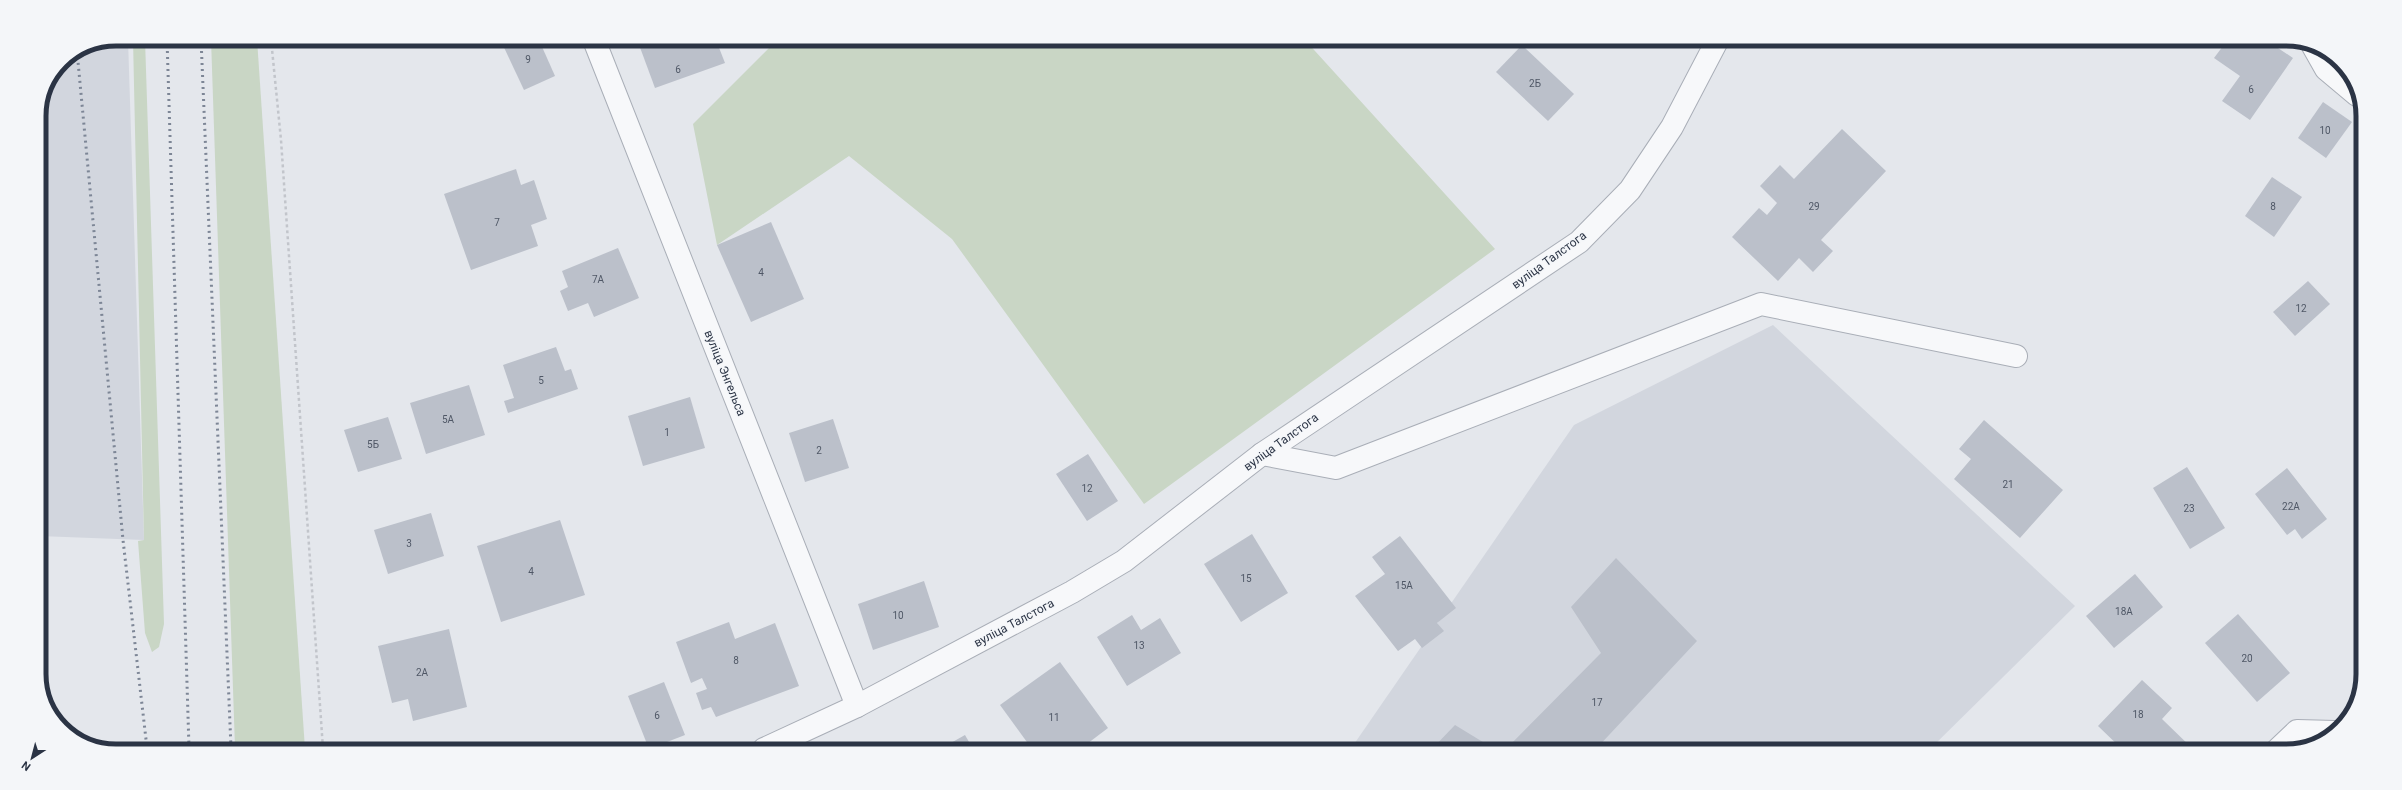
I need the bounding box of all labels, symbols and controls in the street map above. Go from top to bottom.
house number: 9 [525,54,531,65]
house number: 6 [675,64,681,75]
house number: 2Б [1529,78,1541,89]
house number: 6 [2248,84,2254,95]
house number: 10 [2319,125,2331,136]
house number: 29 [1808,201,1820,212]
house number: 8 [2270,201,2276,212]
house number: 7 [494,217,500,228]
street label: вуліца Талстога [1509,228,1589,292]
house number: 4 [758,267,764,278]
house number: 7А [592,274,605,285]
house number: 12 [2295,303,2307,314]
street label: вуліца Энгельса [701,328,749,418]
house number: 5 [538,375,544,386]
street label: вуліца Талстога [1241,410,1321,474]
house number: 5А [442,414,455,425]
house number: 1 [664,427,670,438]
house number: 5Б [367,439,379,450]
house number: 2 [816,445,822,456]
house number: 21 [2002,479,2014,490]
house number: 12 [1081,483,1093,494]
house number: 22А [2282,501,2300,512]
house number: 23 [2183,503,2195,514]
house number: 3 [406,538,412,549]
house number: 4 [528,566,534,577]
house number: 15 [1240,573,1252,584]
house number: 15А [1395,580,1413,591]
street label: вуліца Талстога [972,596,1056,650]
house number: 18А [2115,606,2133,617]
house number: 10 [892,610,904,621]
house number: 13 [1133,640,1145,651]
house number: 20 [2241,653,2253,664]
house number: 8 [733,655,739,666]
house number: 2А [416,667,429,678]
house number: 17 [1591,697,1603,708]
house number: 18 [2132,709,2144,720]
house number: 6 [654,710,660,721]
house number: 11 [1048,712,1060,723]
north arrow [12,738,52,778]
text: N [19,758,33,773]

